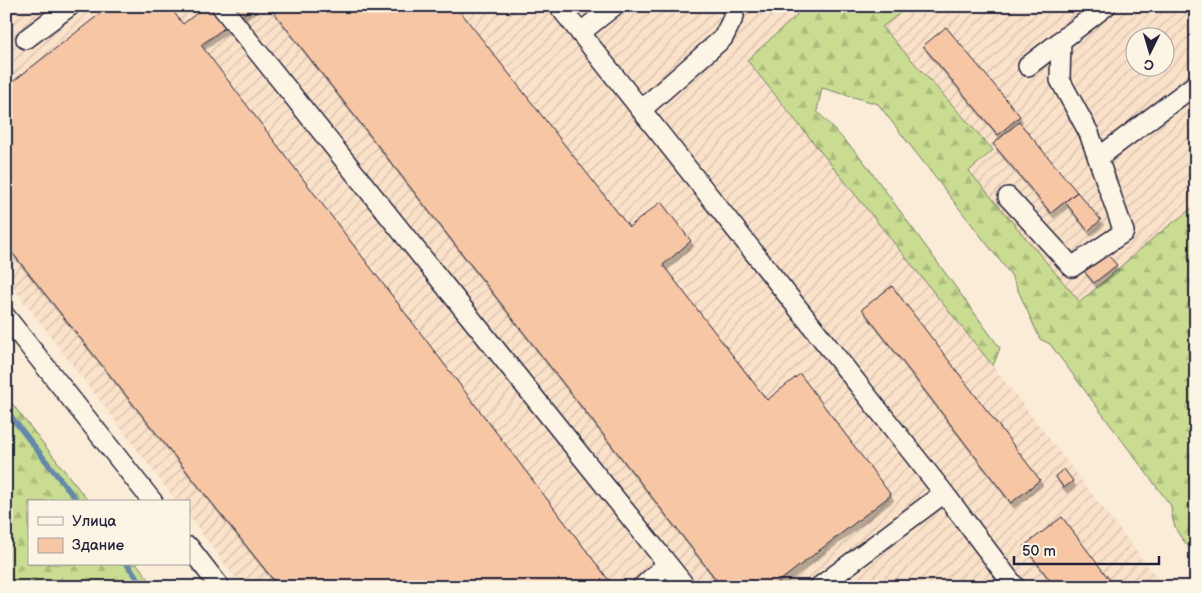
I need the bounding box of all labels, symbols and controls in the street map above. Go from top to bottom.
north arrow [1124,28,1174,78]
text: С [1143,56,1155,73]
legend [28,500,190,566]
text: Улица [72,512,117,531]
scale bar [1014,533,1160,565]
text: Здание [72,536,124,555]
text: 50 m [1022,542,1056,561]

